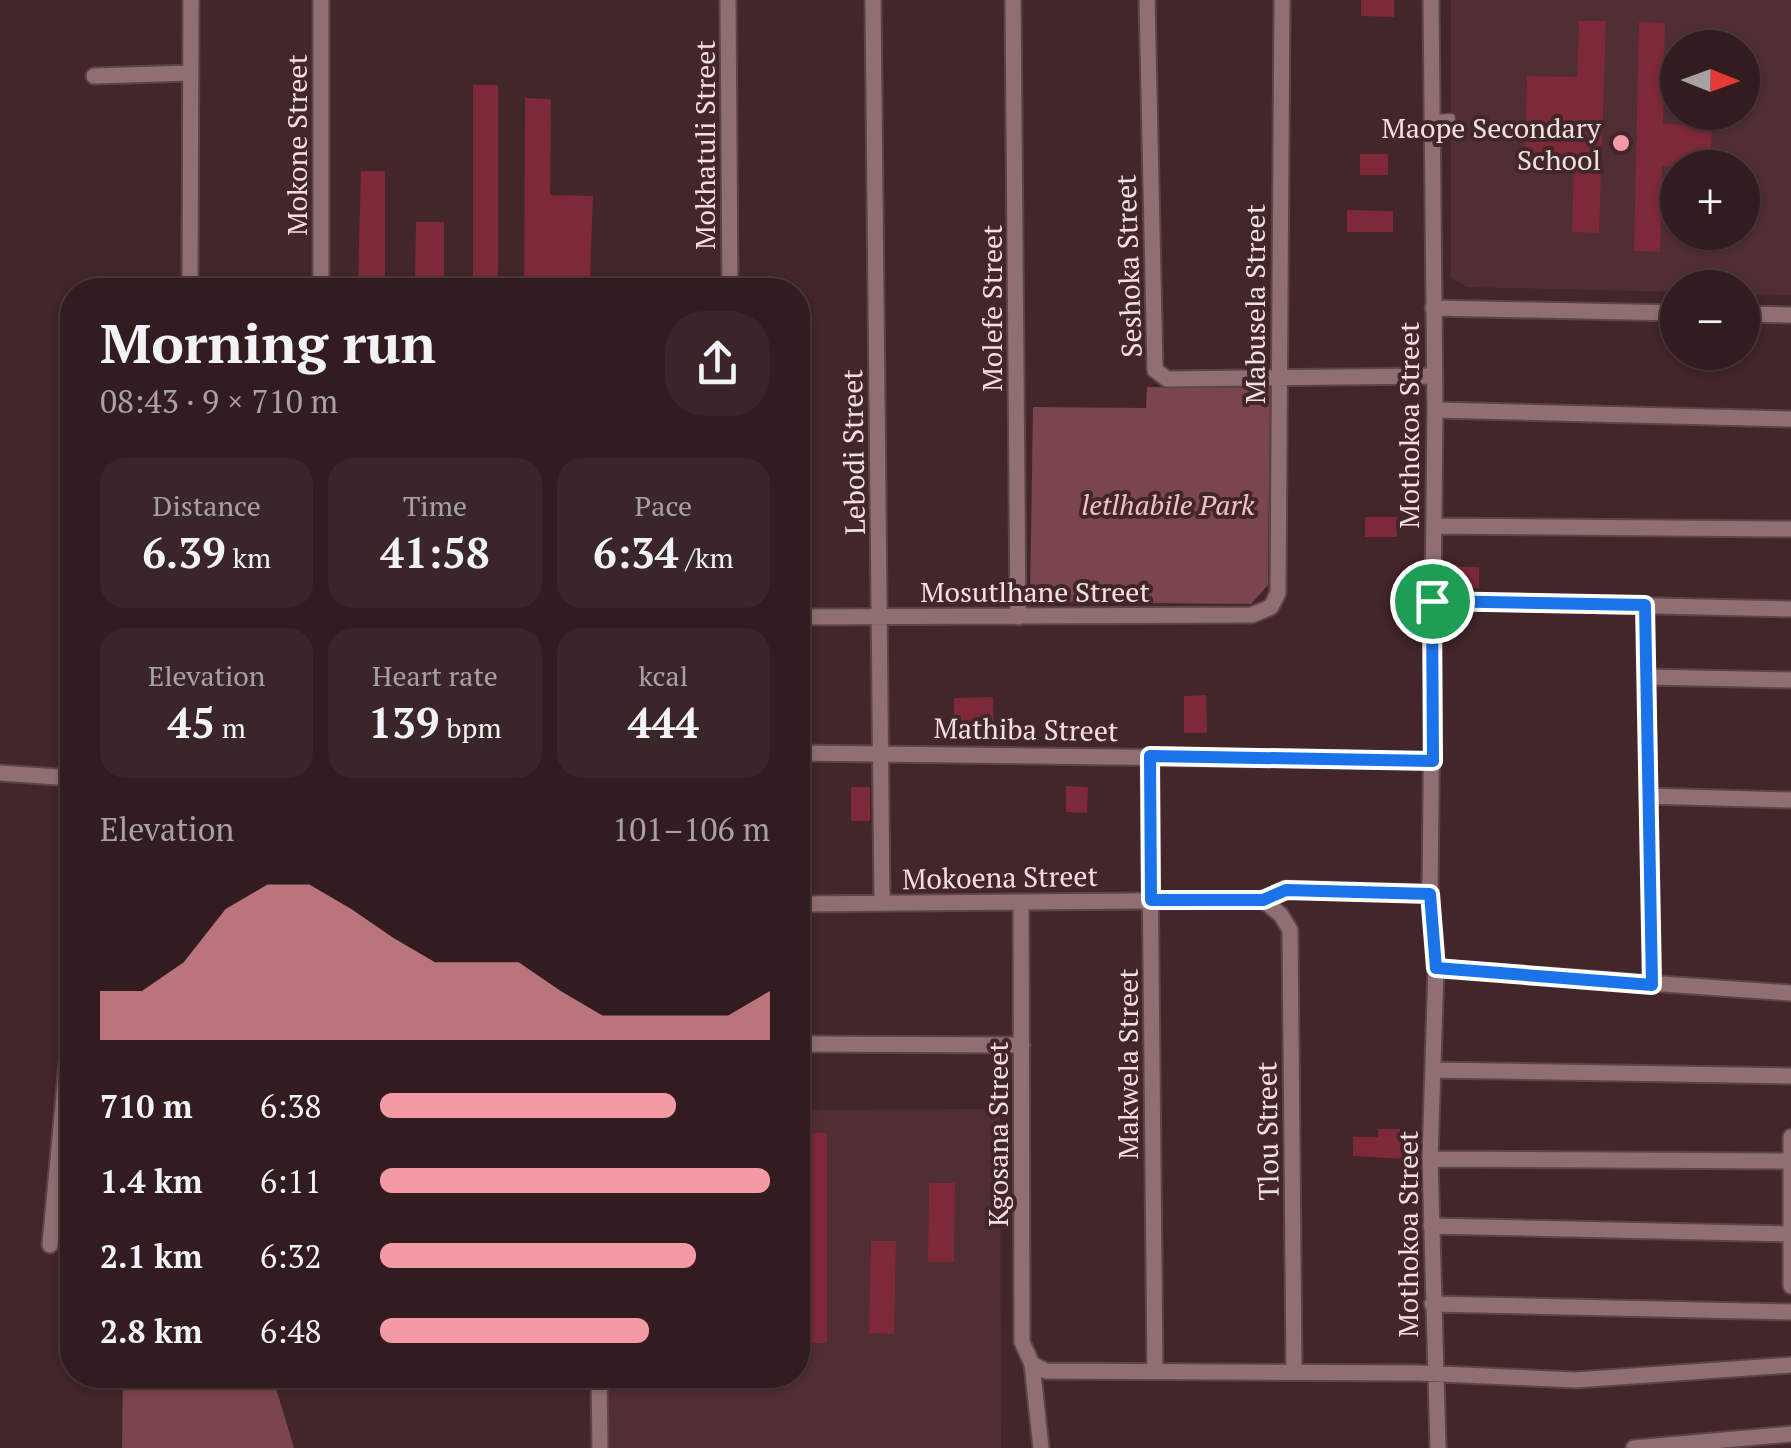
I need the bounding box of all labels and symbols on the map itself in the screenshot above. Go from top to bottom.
north arrow [1660,30,1760,130]
street label: Mokhatuli Street [686,40,723,250]
street label: Mokone Street [278,54,315,236]
place label: Maope Secondary School [1382,109,1602,178]
marker: Maope Secondary School [1610,132,1632,154]
street label: Seshoka Street [1106,173,1150,358]
street label: Mabusela Street [1236,203,1273,404]
street label: Molefe Street [973,224,1010,391]
street label: Mothokoa Street [1390,321,1427,529]
street label: Lebodi Street [833,368,873,535]
park label: letlhabile Park [1082,486,1255,523]
pin [1390,559,1475,644]
street label: Mosutlhane Street [920,573,1150,610]
street label: Mathiba Street [933,709,1119,749]
street label: Mokoena Street [902,857,1099,897]
street label: Makwela Street [1109,968,1146,1160]
street label: Kgosana Street [979,1041,1016,1227]
street label: Tlou Street [1247,1061,1287,1201]
street label: Mothokoa Street [1389,1130,1426,1338]

